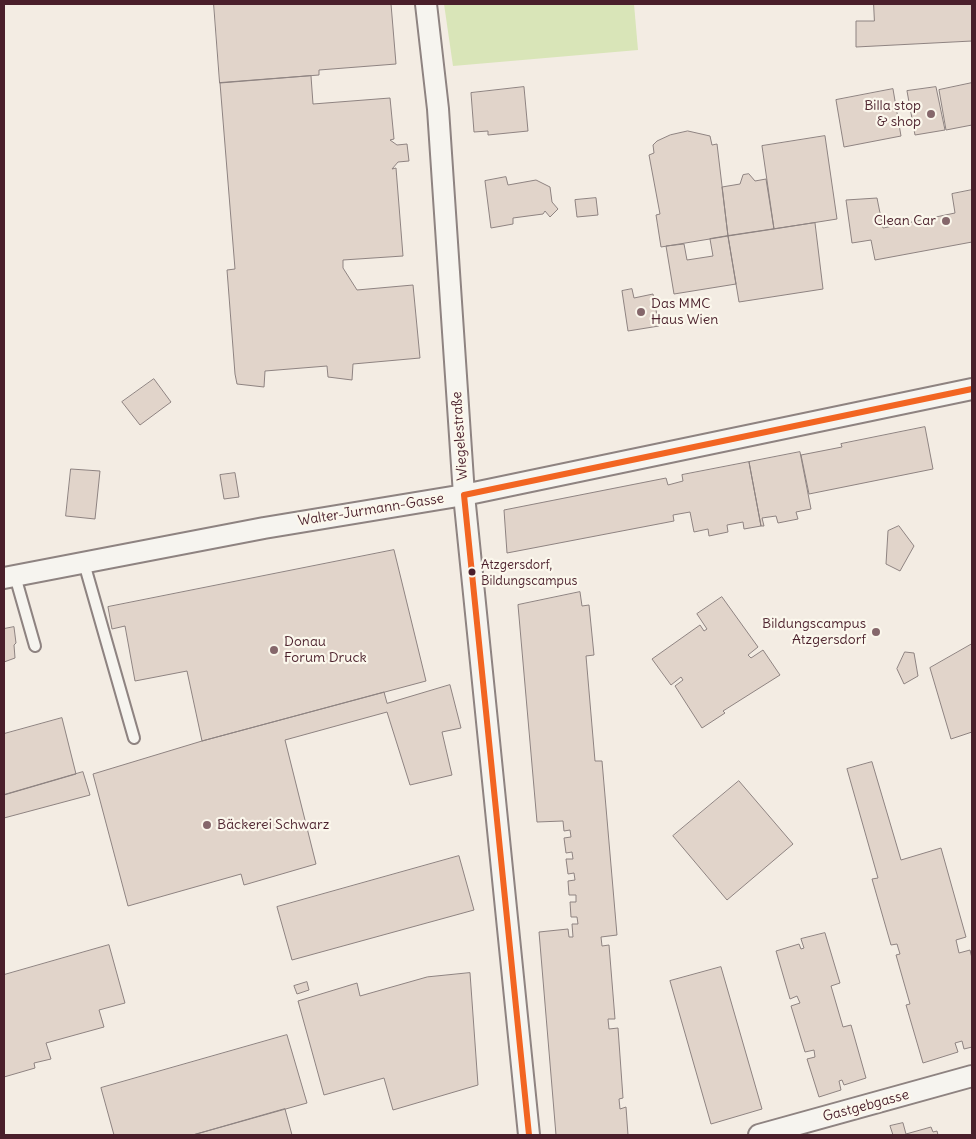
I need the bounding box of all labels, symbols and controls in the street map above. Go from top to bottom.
place label: Billa stop & shop [864,98,921,130]
marker: Billa stop & shop [925,108,937,120]
place label: Clean Car [874,213,936,229]
marker: Clean Car [940,215,952,227]
place label: Das MMC Haus Wien [651,296,718,328]
marker: Das MMC Haus Wien [635,306,647,318]
street label: Wiegelestraße [449,391,471,481]
street label: Walter-Jurmann-Gasse [297,490,445,530]
place label: Atzgersdorf, Bildungscampus [481,557,578,588]
marker: Atzgersdorf, Bildungscampus [467,567,477,577]
place label: Bildungscampus Atzgersdorf [762,616,866,648]
marker: Bildungscampus Atzgersdorf [870,626,882,638]
place label: Donau Forum Druck [284,634,367,666]
marker: Donau Forum Druck [268,644,280,656]
place label: Bäckerei Schwarz [217,817,329,833]
marker: Bäckerei Schwarz [201,819,213,831]
street label: Gastgebgasse [821,1086,911,1126]

